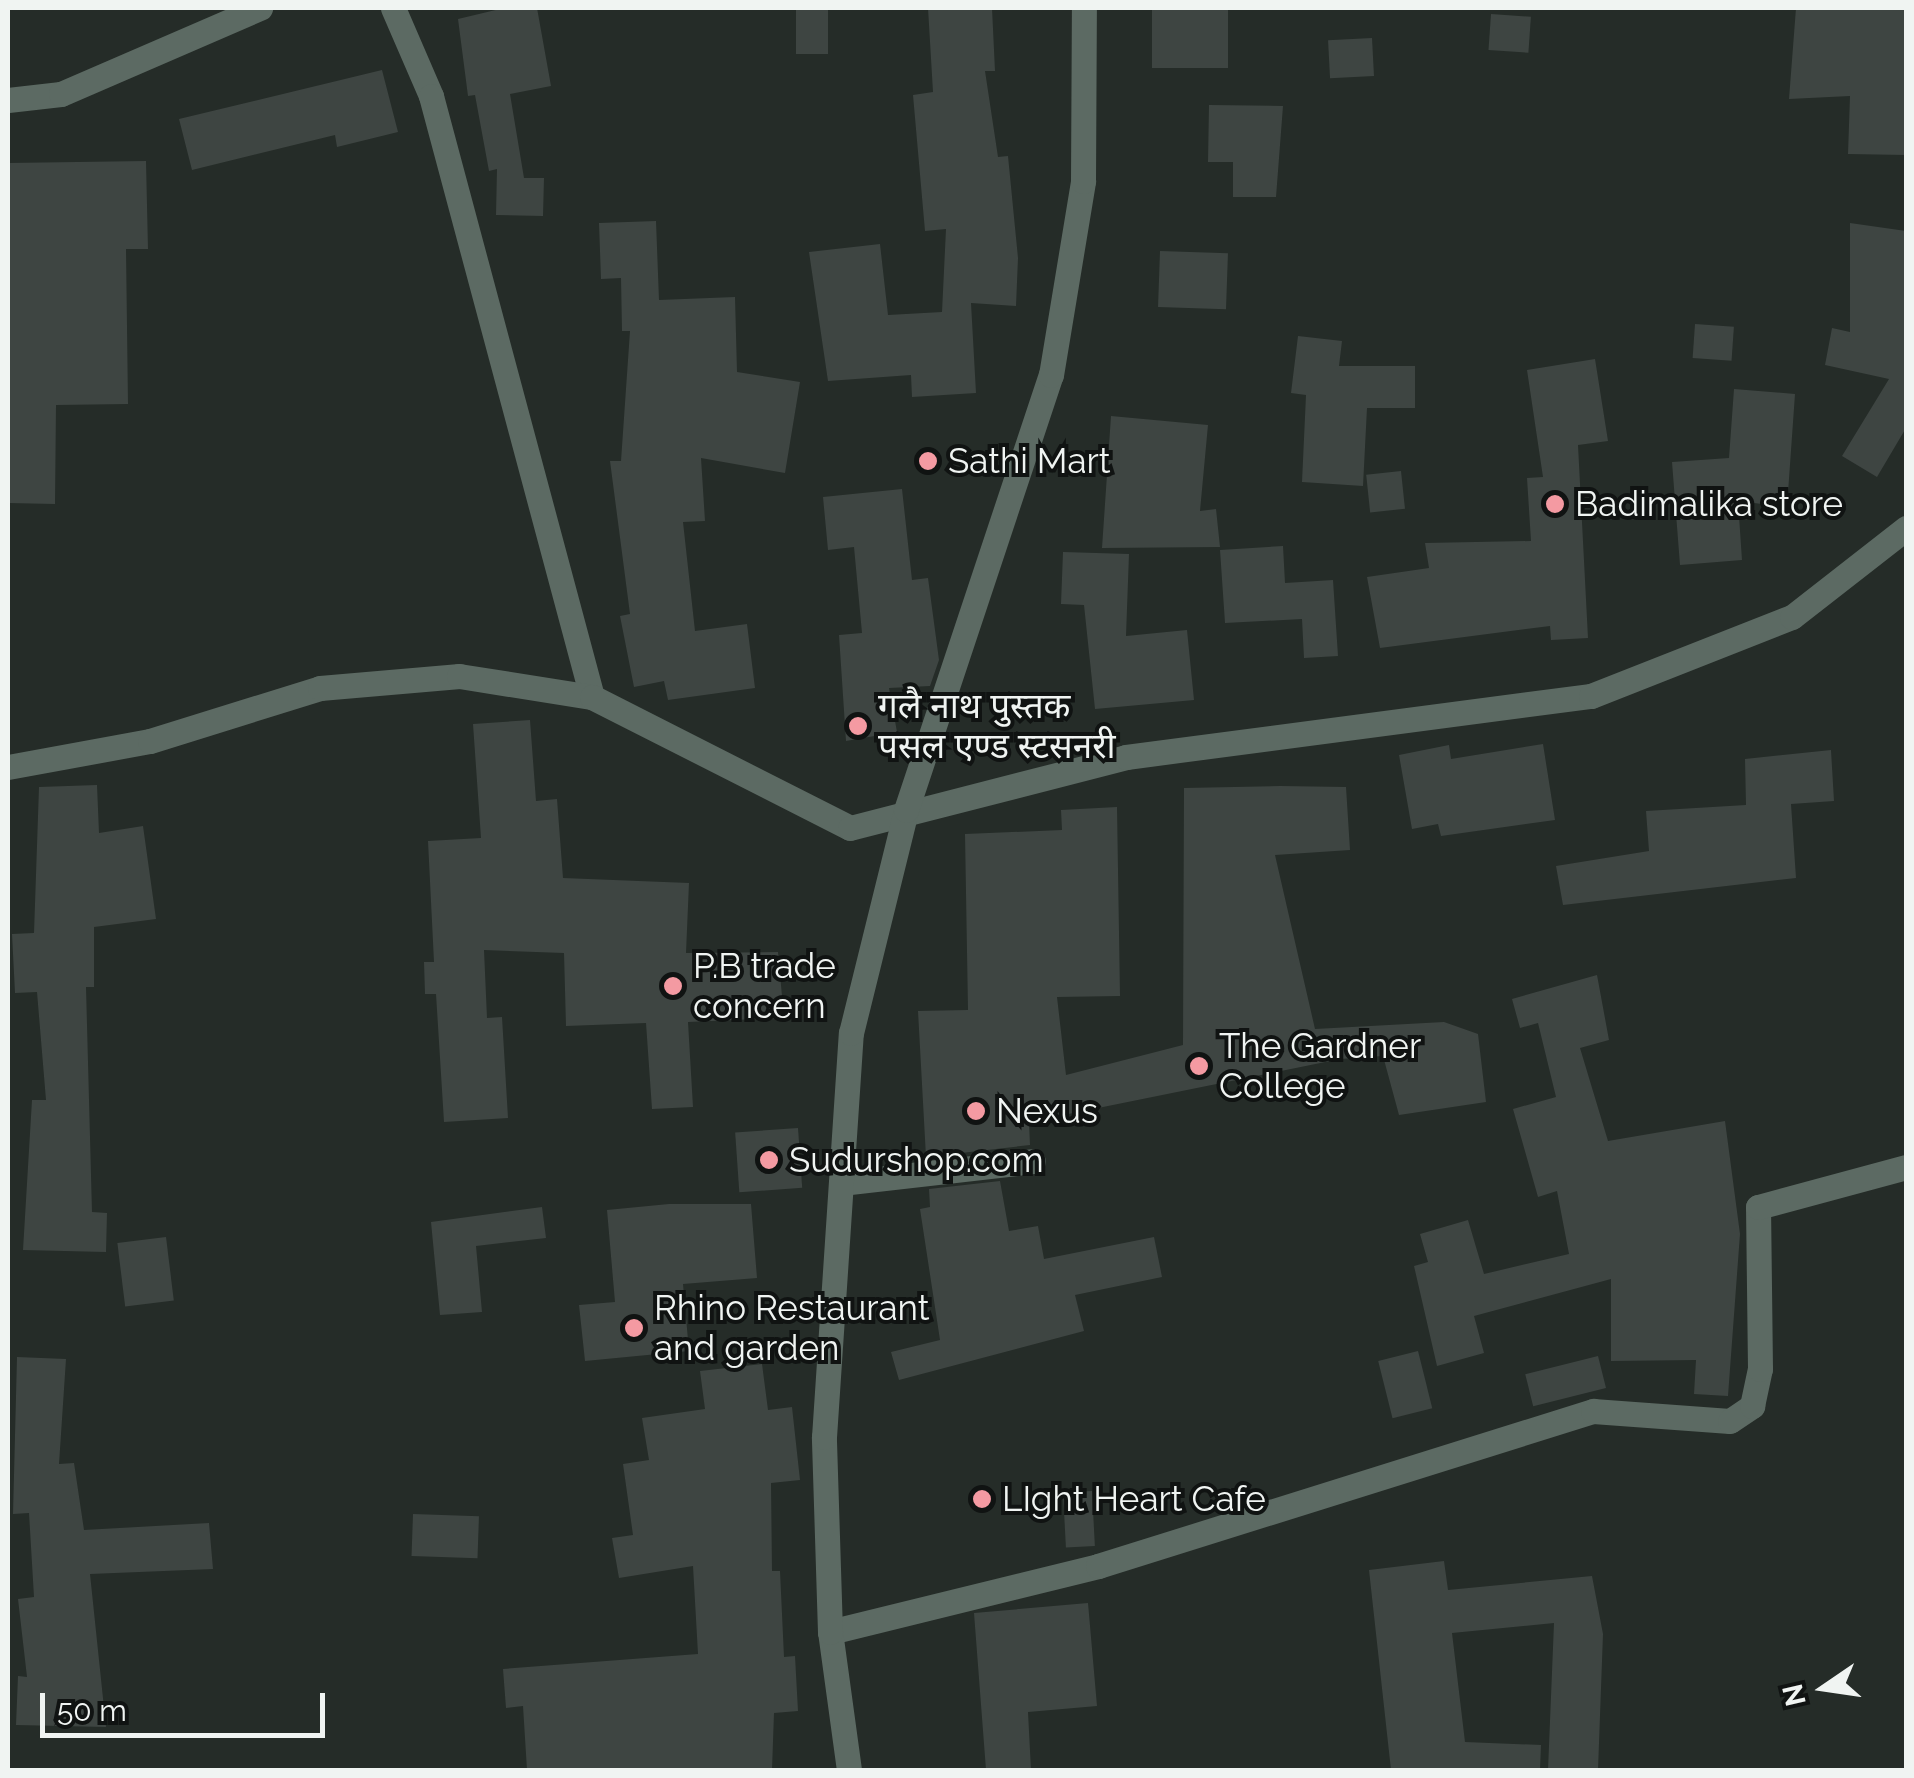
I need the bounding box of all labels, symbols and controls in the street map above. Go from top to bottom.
place label: Sathi Mart [948,440,1110,482]
marker: Sathi Mart [917,450,939,472]
place label: Badimalika store [1575,483,1843,525]
marker: Badimalika store [1544,493,1566,515]
place label: गलै नाथ पुस्तक पसल एण्ड स्टसनरी [878,685,1116,767]
marker: गलै नाथ पुस्तक पसल एण्ड स्टसनरी [847,715,869,737]
place label: P.B trade concern [693,945,836,1027]
marker: P.B trade concern [662,975,684,997]
place label: The Gardner College [1219,1025,1421,1107]
marker: The Gardner College [1188,1055,1210,1077]
place label: Nexus [996,1090,1098,1132]
marker: Nexus [965,1100,987,1122]
place label: Sudurshop.com [789,1139,1044,1181]
marker: Sudurshop.com [758,1149,780,1171]
place label: Rhino Restaurant and garden [654,1287,929,1369]
marker: Rhino Restaurant and garden [623,1317,645,1339]
place label: LIght Heart Cafe [1002,1478,1266,1520]
marker: LIght Heart Cafe [971,1488,993,1510]
north arrow [1774,1638,1874,1738]
scale bar [45,1673,330,1735]
text: N [1776,1681,1813,1709]
text: 50 m [57,1693,127,1728]

